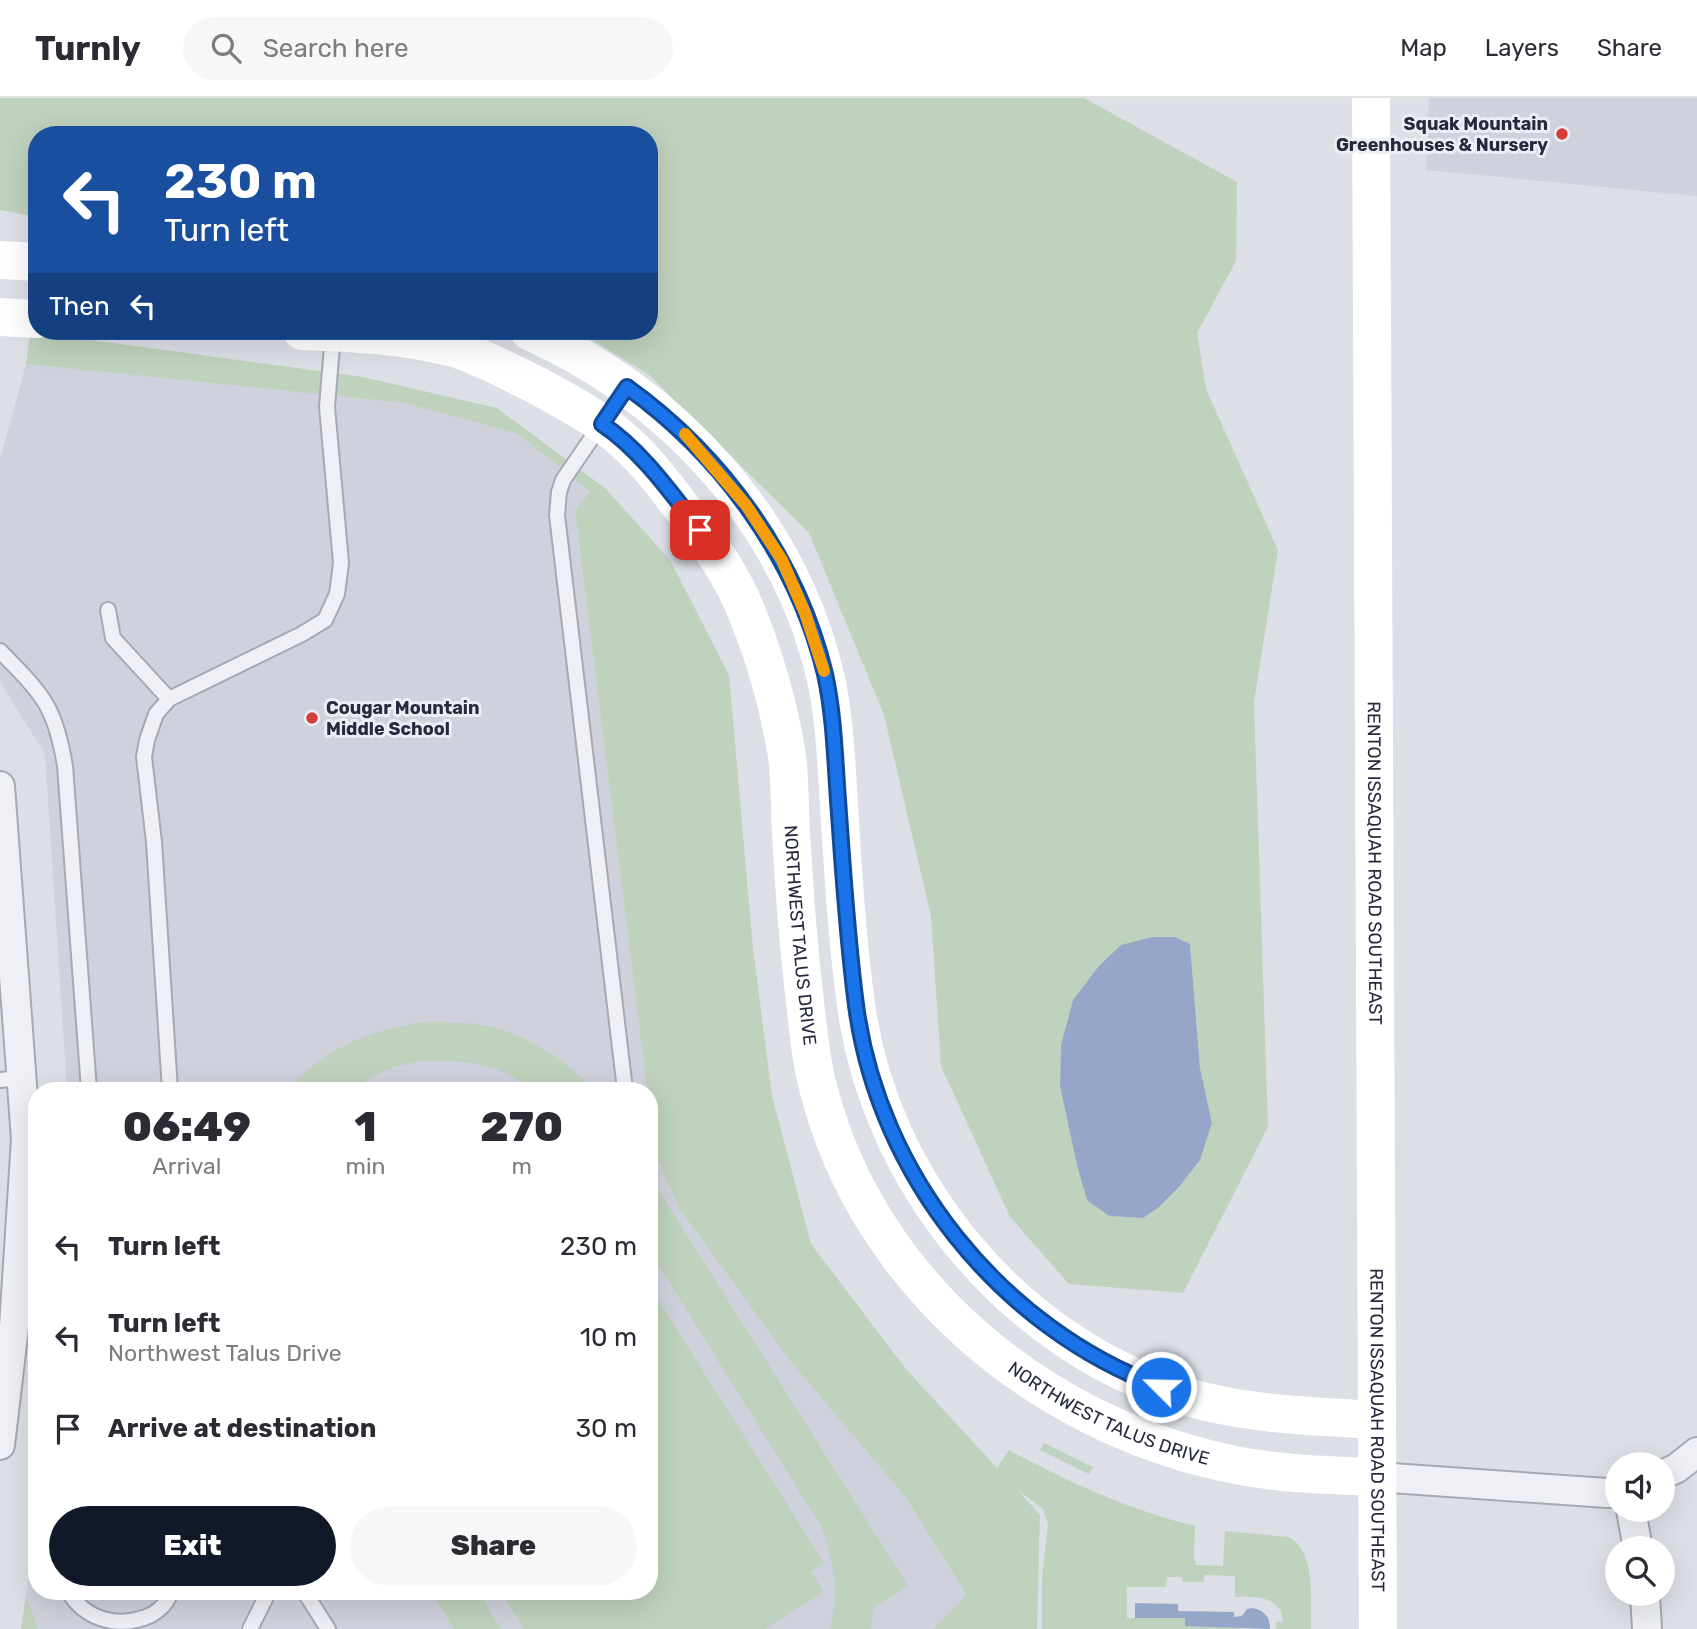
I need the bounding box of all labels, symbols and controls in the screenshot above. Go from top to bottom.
search box [183,17,673,80]
text: Turnly [35,29,141,68]
icon: search [207,29,245,67]
text: Search here [263,33,409,64]
text: Map [1400,34,1447,62]
text: Layers [1485,34,1559,62]
text: Share [1597,34,1662,62]
place label: Squak Mountain Greenhouses & Nursery [1336,113,1548,156]
marker: Squak Mountain Greenhouses & Nursery [1554,126,1570,142]
text: 230 m [164,152,317,210]
icon: left [49,154,140,245]
text: Turn left [164,211,289,249]
icon: left [124,287,162,325]
text: Then [49,291,110,322]
pin [670,500,730,560]
icon: arrive [681,511,719,549]
place label: Cougar Mountain Middle School [326,697,480,740]
street label: RENTON ISSAQUAH ROAD SOUTHEAST [1363,701,1386,1025]
marker: Cougar Mountain Middle School [304,710,320,726]
street label: NORTHWEST TALUS DRIVE [780,824,821,1047]
text: 06:49 [123,1102,251,1152]
text: 1 [354,1102,377,1152]
text: 270 [480,1102,563,1152]
text: Arrival [152,1152,221,1180]
text: min [346,1152,385,1180]
text: m [511,1152,532,1180]
icon: left [49,1228,87,1266]
text: Turn left [108,1231,220,1262]
text: 230 m [560,1231,637,1262]
street label: RENTON ISSAQUAH ROAD SOUTHEAST [1365,1268,1389,1592]
text: Turn left [108,1308,220,1339]
icon: left [49,1319,87,1357]
text: 10 m [580,1322,637,1353]
text: Northwest Talus Drive [108,1339,342,1367]
position arrow [1124,1350,1198,1424]
street label: NORTHWEST TALUS DRIVE [1004,1357,1212,1470]
icon: arrive [49,1410,87,1448]
text: Arrive at destination [108,1413,376,1444]
text: 30 m [575,1413,637,1444]
map controls [1605,1452,1675,1606]
button: sound [1605,1452,1675,1522]
button: Exit [49,1506,336,1586]
button: Share [350,1506,637,1586]
button: search [1605,1536,1675,1606]

